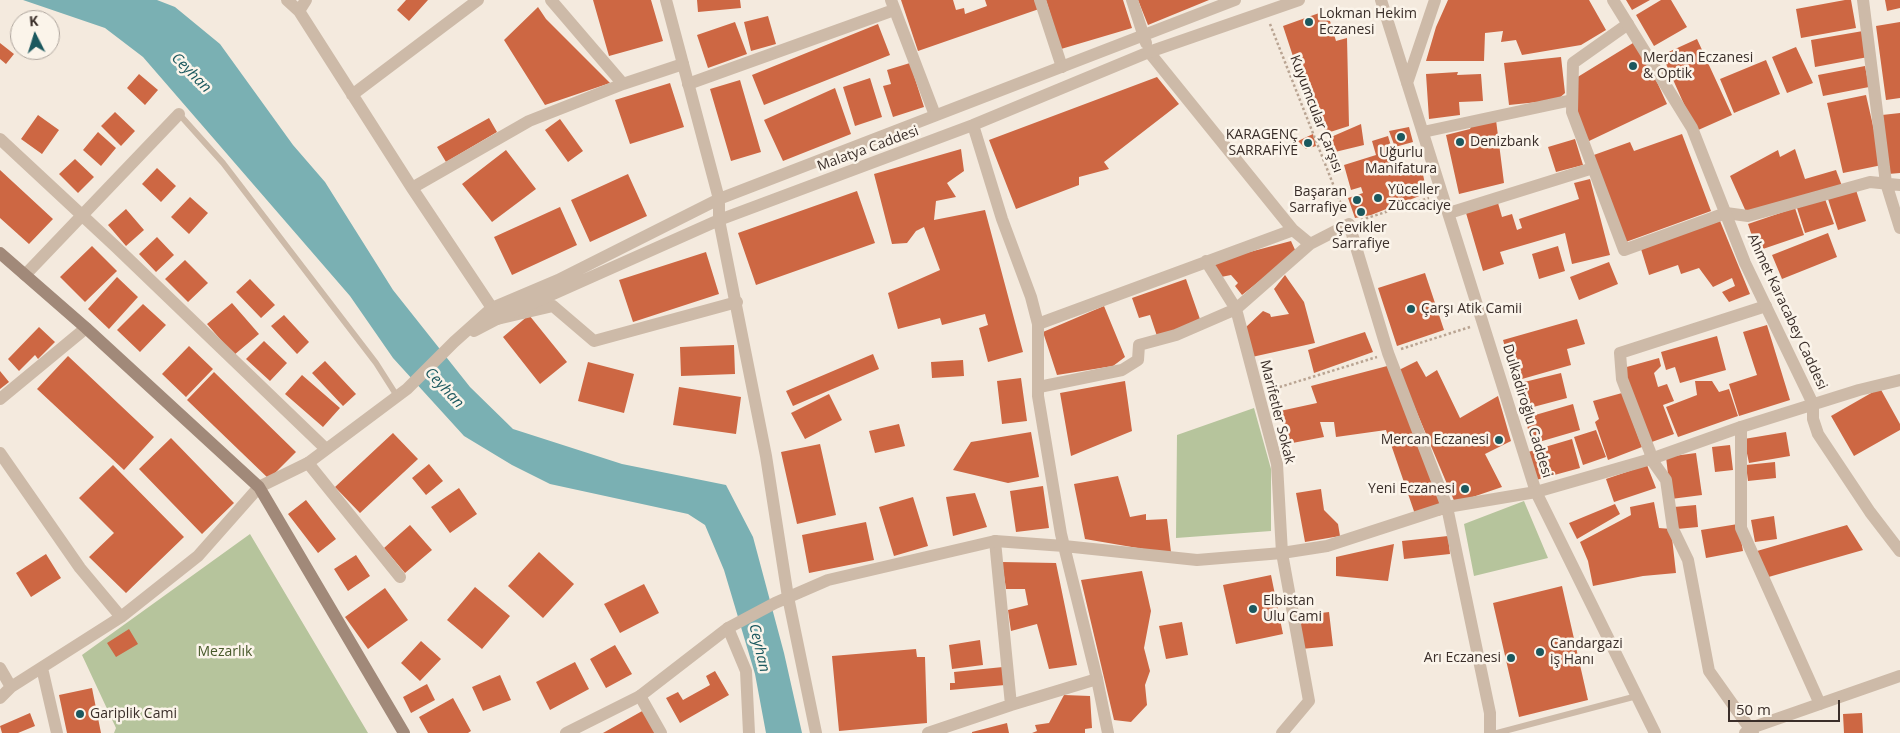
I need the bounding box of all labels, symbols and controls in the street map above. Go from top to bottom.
place label: Lokman Hekim Eczanesi [1319,6,1417,38]
north arrow [10,10,60,60]
text: K [28,11,39,30]
marker: Lokman Hekim Eczanesi [1303,16,1315,28]
water label: Ceyhan [167,49,215,97]
place label: Merdan Eczanesi & Optik [1643,50,1753,82]
street label: Kuyumcular Çarşısı [1286,53,1346,175]
marker: Merdan Eczanesi & Optik [1627,60,1639,72]
street label: Malatya Caddesi [815,123,921,175]
place label: KARAGENÇ SARRAFİYE [1226,127,1298,160]
marker: Uğurlu Manifatura [1395,131,1407,143]
place label: Denizbank [1470,134,1539,150]
marker: Denizbank [1454,136,1466,148]
marker: KARAGENÇ SARRAFİYE [1302,137,1314,149]
place label: Uğurlu Manifatura [1365,145,1437,178]
place label: Yüceller Züccaciye [1388,182,1451,214]
place label: Başaran Sarrafiye [1289,184,1347,216]
marker: Yüceller Züccaciye [1372,192,1384,204]
marker: Başaran Sarrafiye [1351,194,1363,206]
marker: Çevikler Sarrafiye [1355,206,1367,218]
place label: Çevikler Sarrafiye [1332,220,1390,252]
street label: Ahmet Karacabey Caddesi [1743,231,1831,393]
place label: Çarşı Atik Camii [1421,301,1522,317]
marker: Çarşı Atik Camii [1405,303,1417,315]
street label: Dulkadiroğlu Caddesi [1499,342,1555,480]
street label: Marifetler Sokak [1256,358,1298,466]
water label: Ceyhan [421,364,467,412]
place label: Mercan Eczanesi [1381,432,1489,448]
marker: Mercan Eczanesi [1493,434,1505,446]
place label: Yeni Eczanesi [1368,481,1455,497]
marker: Yeni Eczanesi [1459,483,1471,495]
place label: Elbistan Ulu Cami [1263,593,1322,626]
marker: Elbistan Ulu Cami [1247,603,1259,615]
water label: Ceyhan [745,622,773,674]
place label: Candargazi iş Hanı [1550,636,1623,669]
park label: Mezarlık [198,644,252,660]
marker: Candargazi iş Hanı [1534,646,1546,658]
place label: Arı Eczanesi [1424,650,1501,666]
marker: Arı Eczanesi [1505,652,1517,664]
scale bar [1730,690,1842,722]
text: 50 m [1736,699,1771,719]
place label: Gariplik Cami [90,706,177,722]
marker: Gariplik Cami [74,708,86,720]

